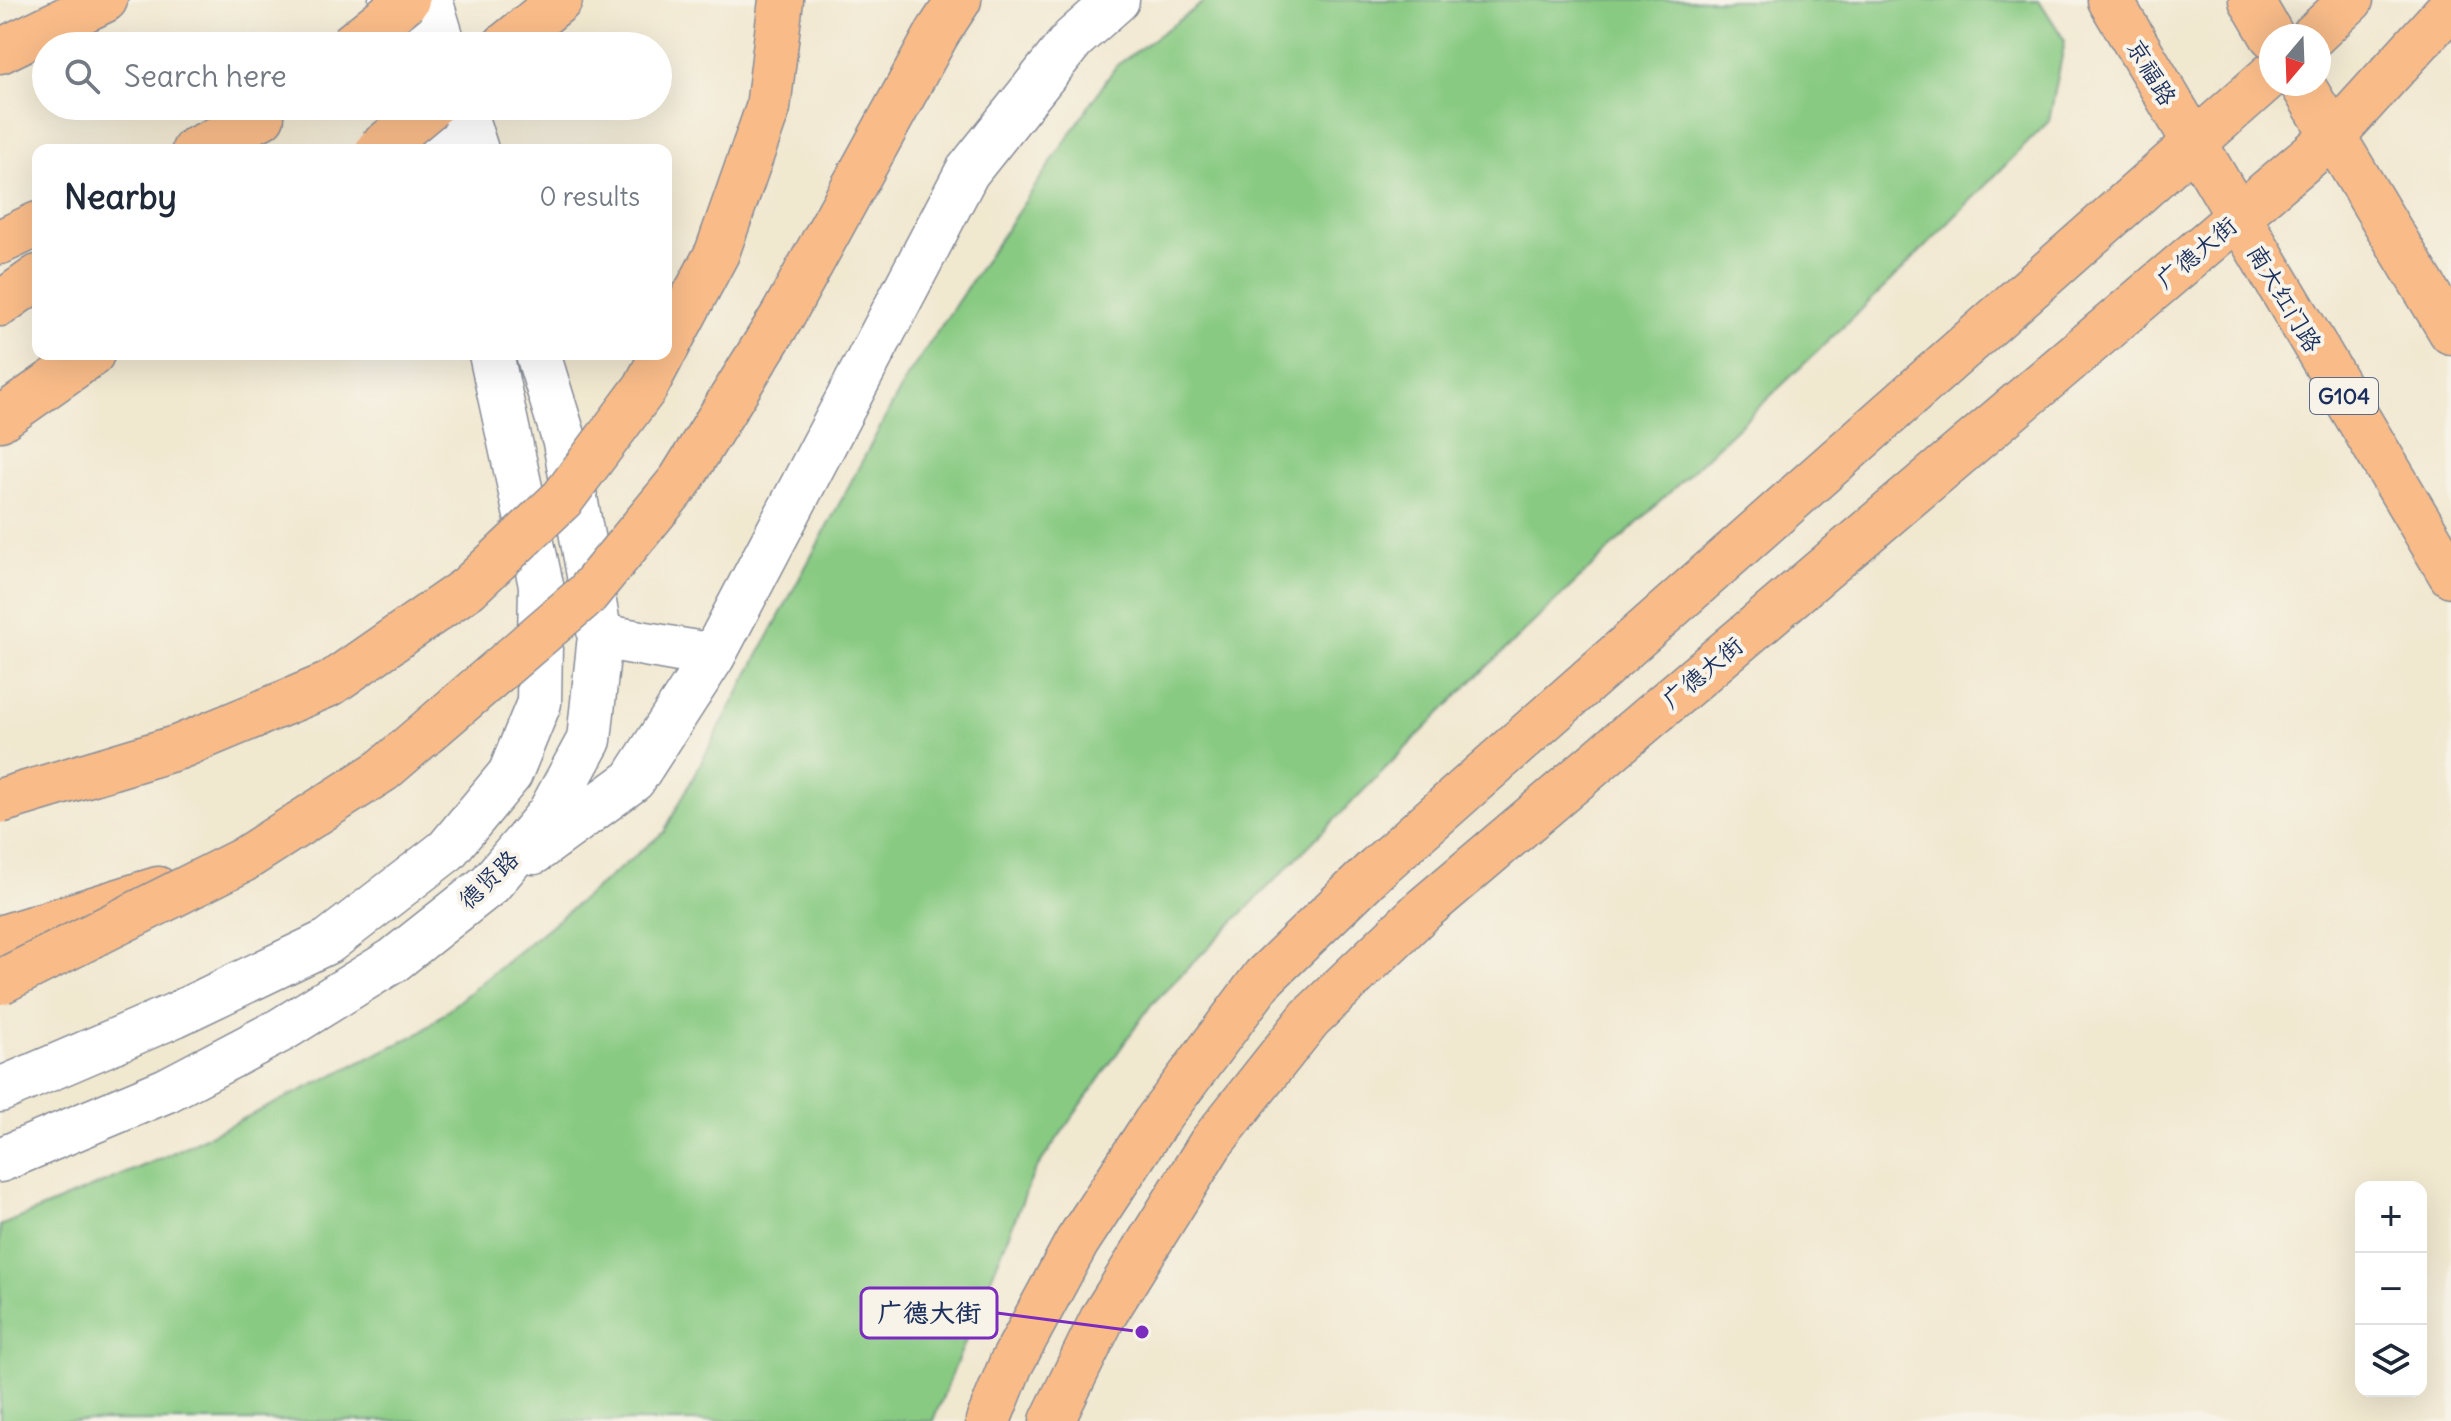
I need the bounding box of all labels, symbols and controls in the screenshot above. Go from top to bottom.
north arrow [2259,24,2331,96]
search box [32,32,672,120]
street label: 京福路 [2121,33,2183,111]
icon: search [60,54,104,98]
text: Search here [124,57,287,95]
text: Nearby [64,175,177,218]
text: 0 results [539,180,640,213]
street label: 广德大街 [2150,210,2242,294]
street label: 南大红门路 [2241,239,2329,357]
road number: G104 [2310,378,2378,414]
street label: 广德大街 [1656,630,1748,714]
street label: 德贤路 [452,843,524,915]
map controls [2355,1181,2427,1397]
button: + [2355,1181,2427,1253]
button: − [2355,1253,2427,1325]
callout: 广德大街 [861,1288,997,1338]
text: 广德大街 [877,1296,981,1329]
button: layers [2355,1325,2427,1397]

